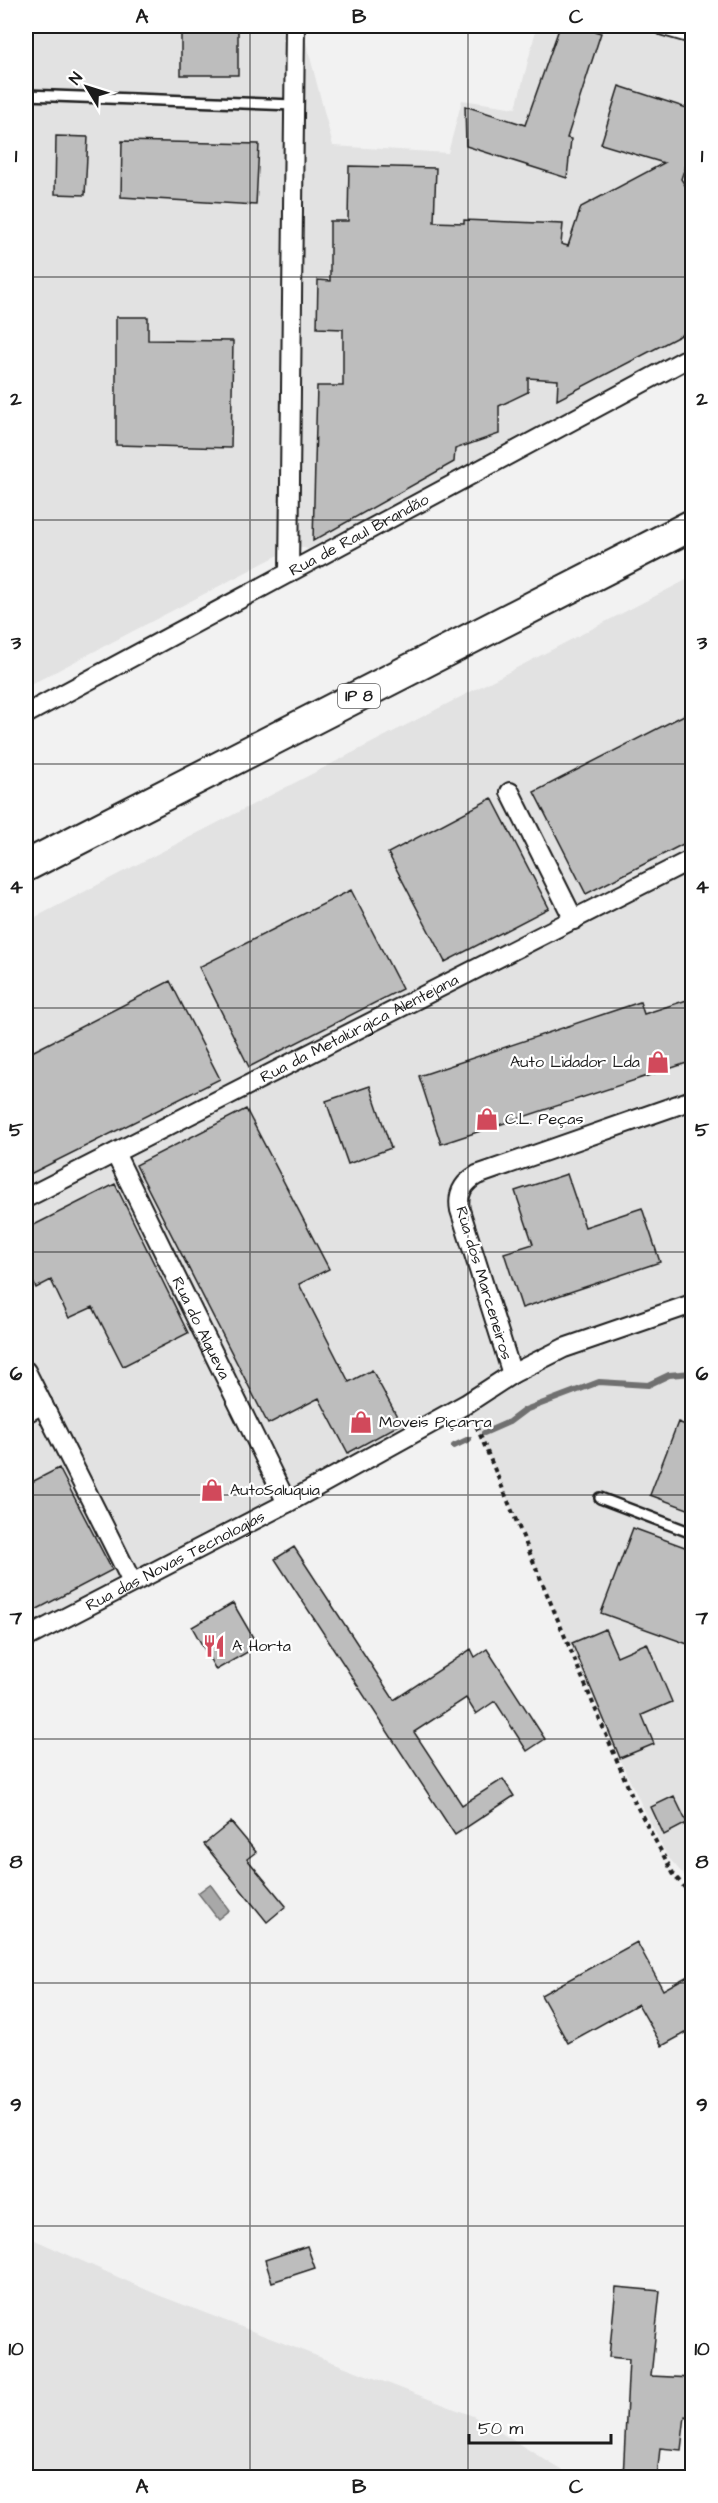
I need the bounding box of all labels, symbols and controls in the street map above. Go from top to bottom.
text: A [136,3,149,31]
text: B [352,3,367,31]
text: C [569,3,584,31]
north arrow [57,57,117,117]
text: N [64,68,88,89]
text: 1 [15,142,18,170]
text: 1 [701,142,704,170]
text: 2 [9,385,22,413]
text: 2 [695,385,708,413]
street label: Rua de Raul Brandão [285,488,433,582]
text: 3 [10,629,22,657]
text: 3 [696,629,708,657]
road number: IP 8 [338,684,380,708]
text: 4 [9,873,23,901]
text: 4 [695,873,709,901]
street label: Rua da Metalúrgica Alentejana [256,969,462,1088]
shop icon: Auto Lidador Lda [645,1049,671,1075]
place label: Auto Lidador Lda [510,1051,640,1073]
shop icon: C.L. Peças [474,1106,500,1132]
place label: C.L. Peças [505,1108,583,1130]
text: 5 [9,1116,24,1144]
text: 5 [695,1116,710,1144]
street label: Rua dos Marceneiros [450,1203,518,1363]
street label: Rua do Alqueva [166,1273,236,1383]
text: 6 [10,1360,23,1388]
text: 6 [696,1360,709,1388]
shop icon: Moveis Piçarra [348,1409,374,1435]
place label: Moveis Piçarra [379,1411,492,1433]
shop icon: AutoSaluquia [199,1477,225,1503]
place label: AutoSaluquia [230,1479,320,1501]
street label: Rua das Novas Tecnologias [82,1505,269,1616]
text: 7 [9,1604,23,1632]
text: 7 [695,1604,709,1632]
restaurant icon: A Horta [201,1633,227,1659]
place label: A Horta [232,1635,291,1657]
text: 8 [10,1848,23,1876]
text: 8 [696,1848,709,1876]
text: 9 [10,2091,22,2119]
text: 9 [696,2091,708,2119]
text: 10 [8,2335,24,2363]
text: 10 [694,2335,710,2363]
scale bar [469,2407,612,2445]
text: 50 m [478,2416,523,2441]
text: A [136,2473,149,2501]
text: B [352,2473,367,2501]
text: C [569,2473,584,2501]

